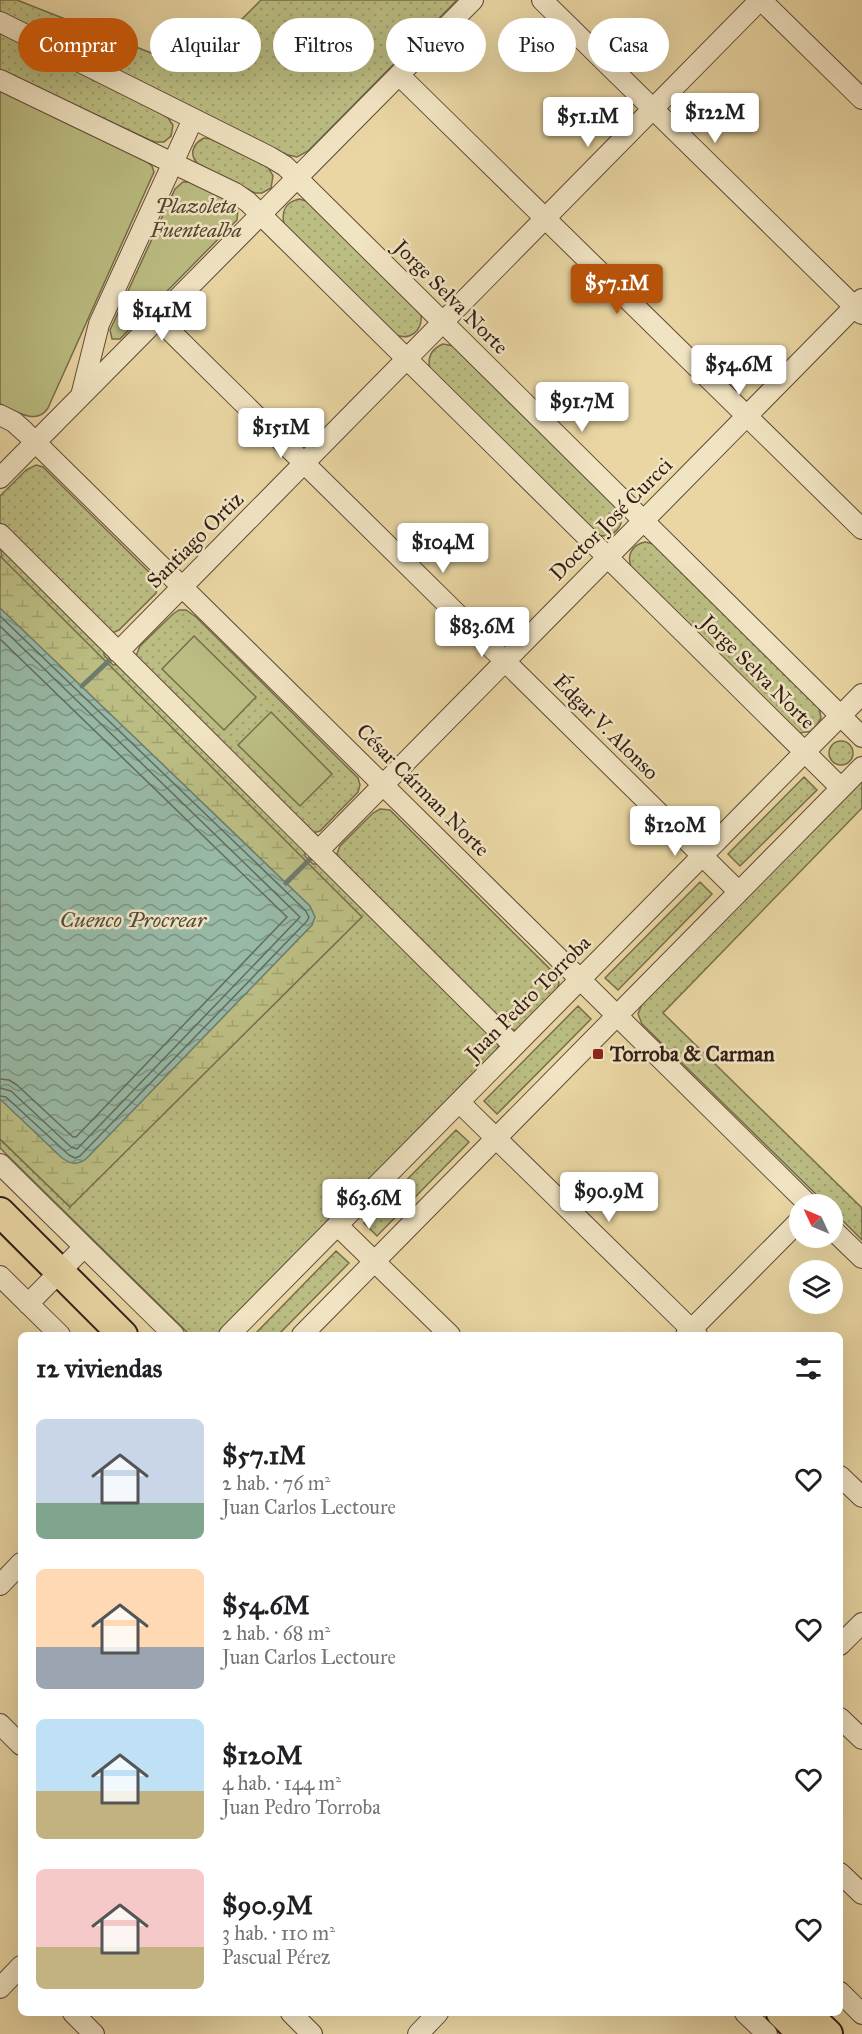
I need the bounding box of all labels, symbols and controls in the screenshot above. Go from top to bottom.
chip: Comprar [18,18,138,72]
chip: Alquilar [150,18,261,72]
chip: Filtros [273,18,374,72]
chip: Nuevo [386,18,486,72]
chip: Piso [498,18,576,72]
chip: Casa [588,18,669,72]
pin: $122M [673,93,757,144]
pin: $51.1M [539,97,637,148]
text: $122M [685,100,745,124]
text: $51.1M [557,104,619,128]
park label: Plazoleta Fuentealba [149,193,242,243]
street label: Jorge Selva Norte [387,233,514,360]
pin: $57.1M [568,264,666,315]
text: $57.1M [585,271,649,295]
pin: $141M [120,291,204,342]
text: $141M [132,298,192,322]
pin: $54.6M [690,345,788,396]
text: $54.6M [705,352,773,376]
pin: $91.7M [533,382,631,433]
text: $91.7M [550,389,614,413]
pin: $151M [239,408,323,459]
text: $151M [252,415,310,439]
street label: Doctor José Curcci [544,452,678,586]
street label: Santiago Ortiz [141,486,249,594]
pin: $104M [401,523,485,574]
text: $104M [411,530,475,554]
pin: $83.6M [433,607,531,658]
street label: Jorge Selva Norte [694,608,821,735]
text: $83.6M [449,614,515,638]
street label: Édgar V. Alonso [548,668,665,786]
street label: César Cárman Norte [351,718,495,862]
pin: $120M [633,806,717,857]
text: $120M [644,813,706,837]
water label: Cuenco Procrear [60,906,208,933]
street label: Juan Pedro Torroba [459,930,596,1067]
place label: Torroba & Carman [609,1041,775,1067]
marker: Torroba & Carman [591,1047,605,1061]
pin: $90.9M [560,1172,658,1223]
pin: $63.6M [320,1179,418,1230]
text: $90.9M [574,1179,644,1203]
text: $63.6M [336,1186,402,1210]
north arrow [789,1194,843,1248]
map controls [789,1194,843,1314]
button: layers [789,1260,843,1314]
text: 12 viviendas [36,1352,162,1384]
icon: filters [792,1352,825,1385]
text: $57.1M [222,1439,306,1471]
icon: home [84,1443,156,1515]
icon: heart [792,1463,825,1496]
text: 2 hab. · 76 m² [222,1471,330,1495]
text: Juan Carlos Lectoure [222,1495,396,1519]
text: $54.6M [222,1589,310,1621]
icon: home [84,1593,156,1665]
icon: heart [792,1613,825,1646]
text: 2 hab. · 68 m² [222,1621,330,1645]
text: Juan Carlos Lectoure [222,1645,396,1669]
text: $120M [222,1739,303,1771]
icon: home [84,1743,156,1815]
icon: heart [792,1763,825,1796]
text: 4 hab. · 144 m² [222,1771,341,1795]
text: Juan Pedro Torroba [222,1795,381,1819]
text: $90.9M [222,1889,313,1921]
icon: home [84,1893,156,1965]
icon: heart [792,1913,825,1946]
text: 3 hab. · 110 m² [222,1921,335,1945]
text: Pascual Pérez [222,1945,330,1969]

